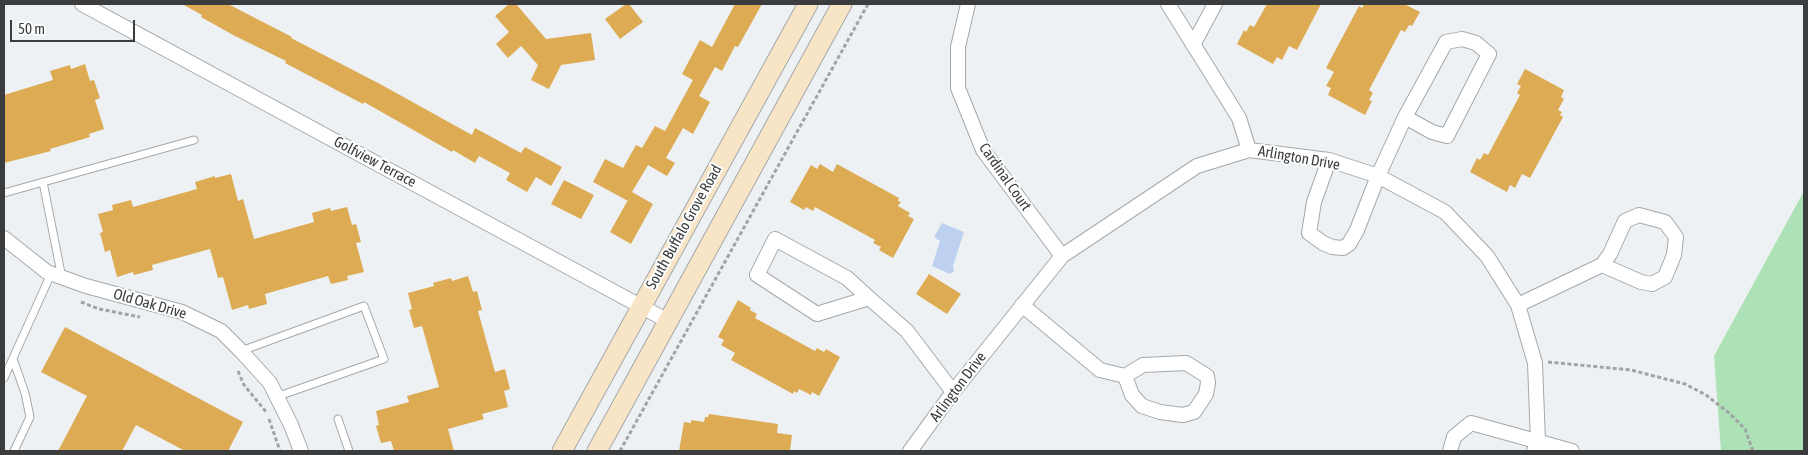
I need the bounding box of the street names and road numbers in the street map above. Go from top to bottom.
street label: Golfview Terrace [331,133,419,191]
street label: Cardinal Court [975,140,1035,214]
street label: Arlington Drive [1257,142,1341,174]
street label: South Buffalo Grove Road [642,162,726,292]
street label: Old Oak Drive [111,285,189,323]
street label: Arlington Drive [926,349,990,425]

